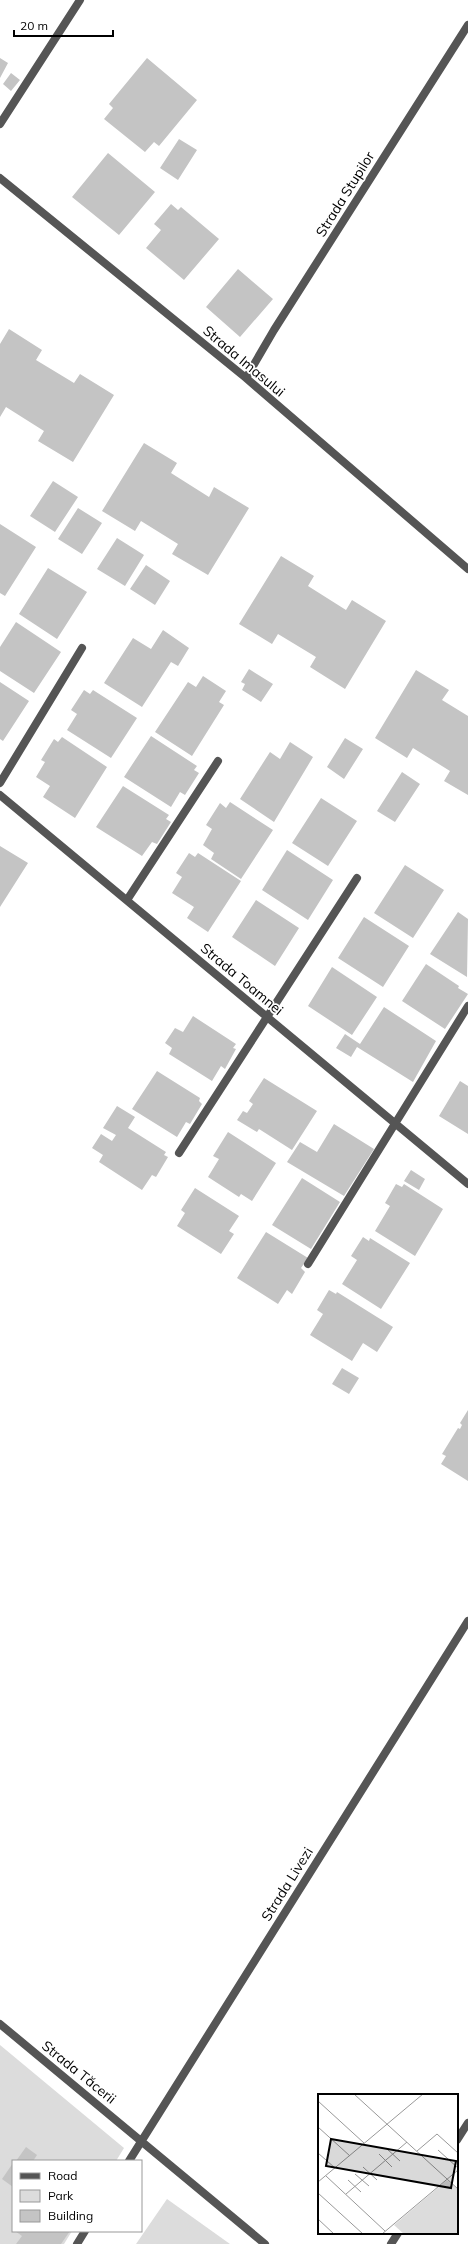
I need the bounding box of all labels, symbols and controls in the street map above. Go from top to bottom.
scale bar [14,12,113,38]
text: 20 m [20,18,48,33]
street label: Strada Stupilor [312,147,379,240]
street label: Strada Imasului [199,321,289,401]
street label: Strada Toamnei [197,939,287,1019]
street label: Strada Livezi [257,1844,317,1924]
street label: Strada Tăcerii [38,2037,120,2107]
inset map [318,2094,458,2234]
legend [12,2160,142,2232]
text: Road [48,2168,77,2183]
text: Park [48,2188,74,2203]
text: Building [48,2208,93,2223]

